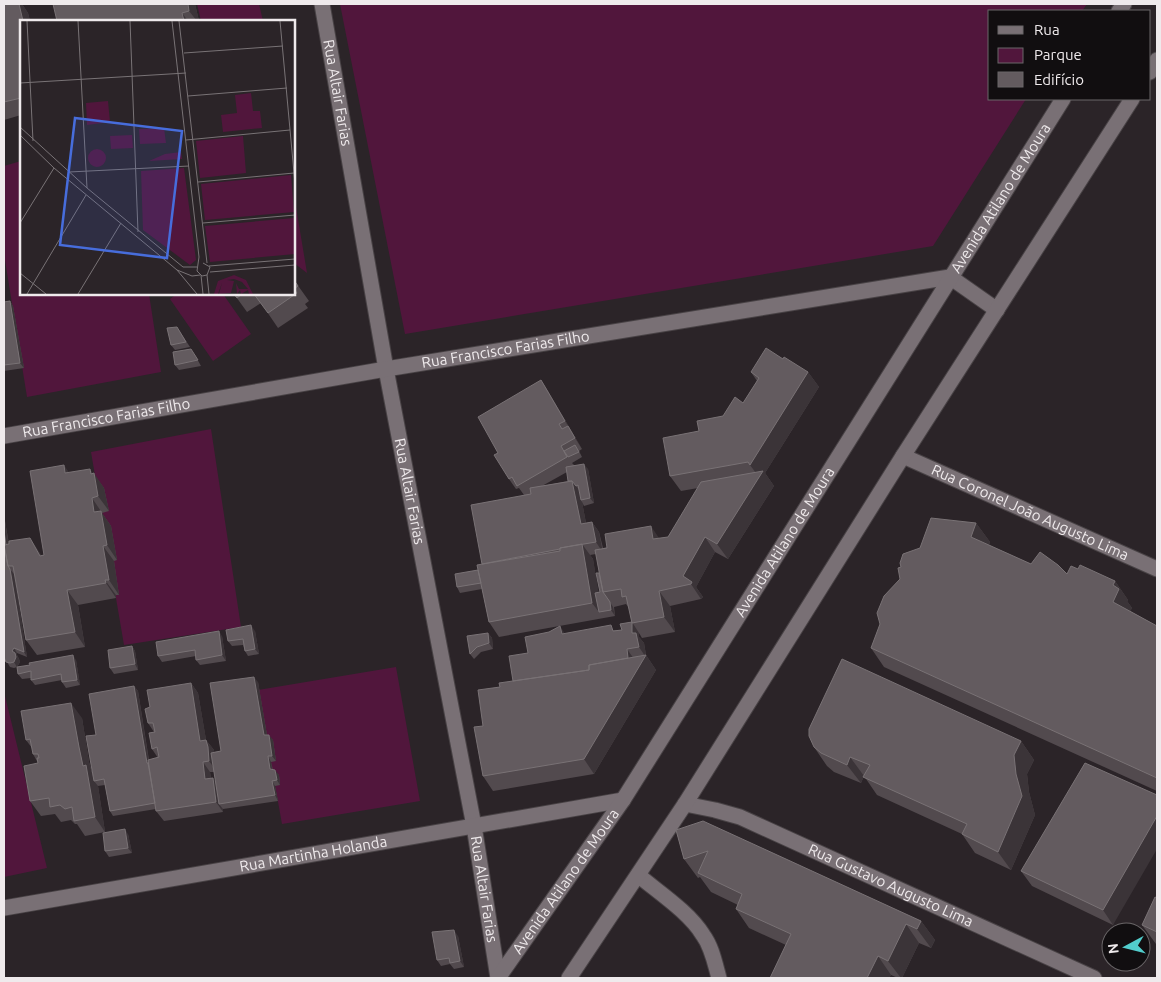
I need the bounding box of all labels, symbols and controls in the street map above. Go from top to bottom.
legend [988,10,1151,100]
inset map [20,20,295,295]
text: Rua [1034,21,1060,38]
street label: Rua Altair Farias [320,38,356,147]
text: Parque [1034,46,1082,63]
text: Edifício [1034,71,1084,88]
street label: Avenida Atilano de Moura [947,120,1054,276]
street label: Rua Francisco Farias Filho [420,327,591,371]
street label: Rua Francisco Farias Filho [21,394,192,441]
street label: Rua Altair Farias [391,437,429,546]
street label: Rua Coronel João Augusto Lima [929,461,1131,563]
street label: Avenida Atilano de Moura [731,464,838,620]
street label: Avenida Atilano de Moura [509,805,622,957]
street label: Rua Martinha Holanda [238,832,388,875]
street label: Rua Altair Farias [468,835,501,944]
street label: Rua Gustavo Augusto Lima [806,840,976,930]
north arrow [1101,922,1151,972]
text: N [1105,942,1122,955]

